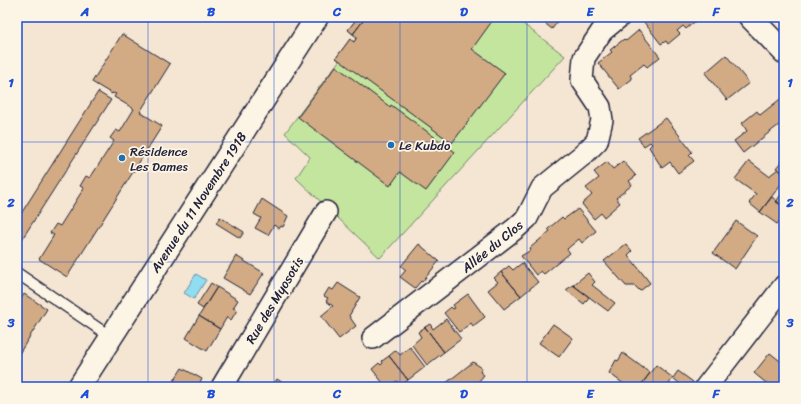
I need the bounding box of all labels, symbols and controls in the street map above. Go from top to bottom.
text: A [80,0,89,23]
text: B [207,0,216,23]
text: C [332,0,342,23]
text: D [460,0,468,23]
text: E [586,0,595,23]
text: F [711,0,720,23]
text: 1 [8,71,14,94]
text: 1 [787,71,793,94]
street label: Avenue du 11 Novembre 1918 [144,127,253,278]
place label: Le Kubdo [399,134,451,157]
place label: Résidence Les Dames [130,140,189,178]
marker: Le Kubdo [386,140,396,150]
marker: Résidence Les Dames [117,153,127,163]
text: 2 [6,191,15,214]
text: 2 [785,191,794,214]
street label: Allée du Clos [455,214,528,279]
street label: Rue des Myosotis [239,252,310,348]
text: 3 [6,311,15,334]
text: 3 [785,311,794,334]
text: A [80,382,89,404]
text: B [207,382,216,404]
text: C [332,382,342,404]
text: D [460,382,468,404]
text: E [586,382,595,404]
text: F [711,382,720,404]

